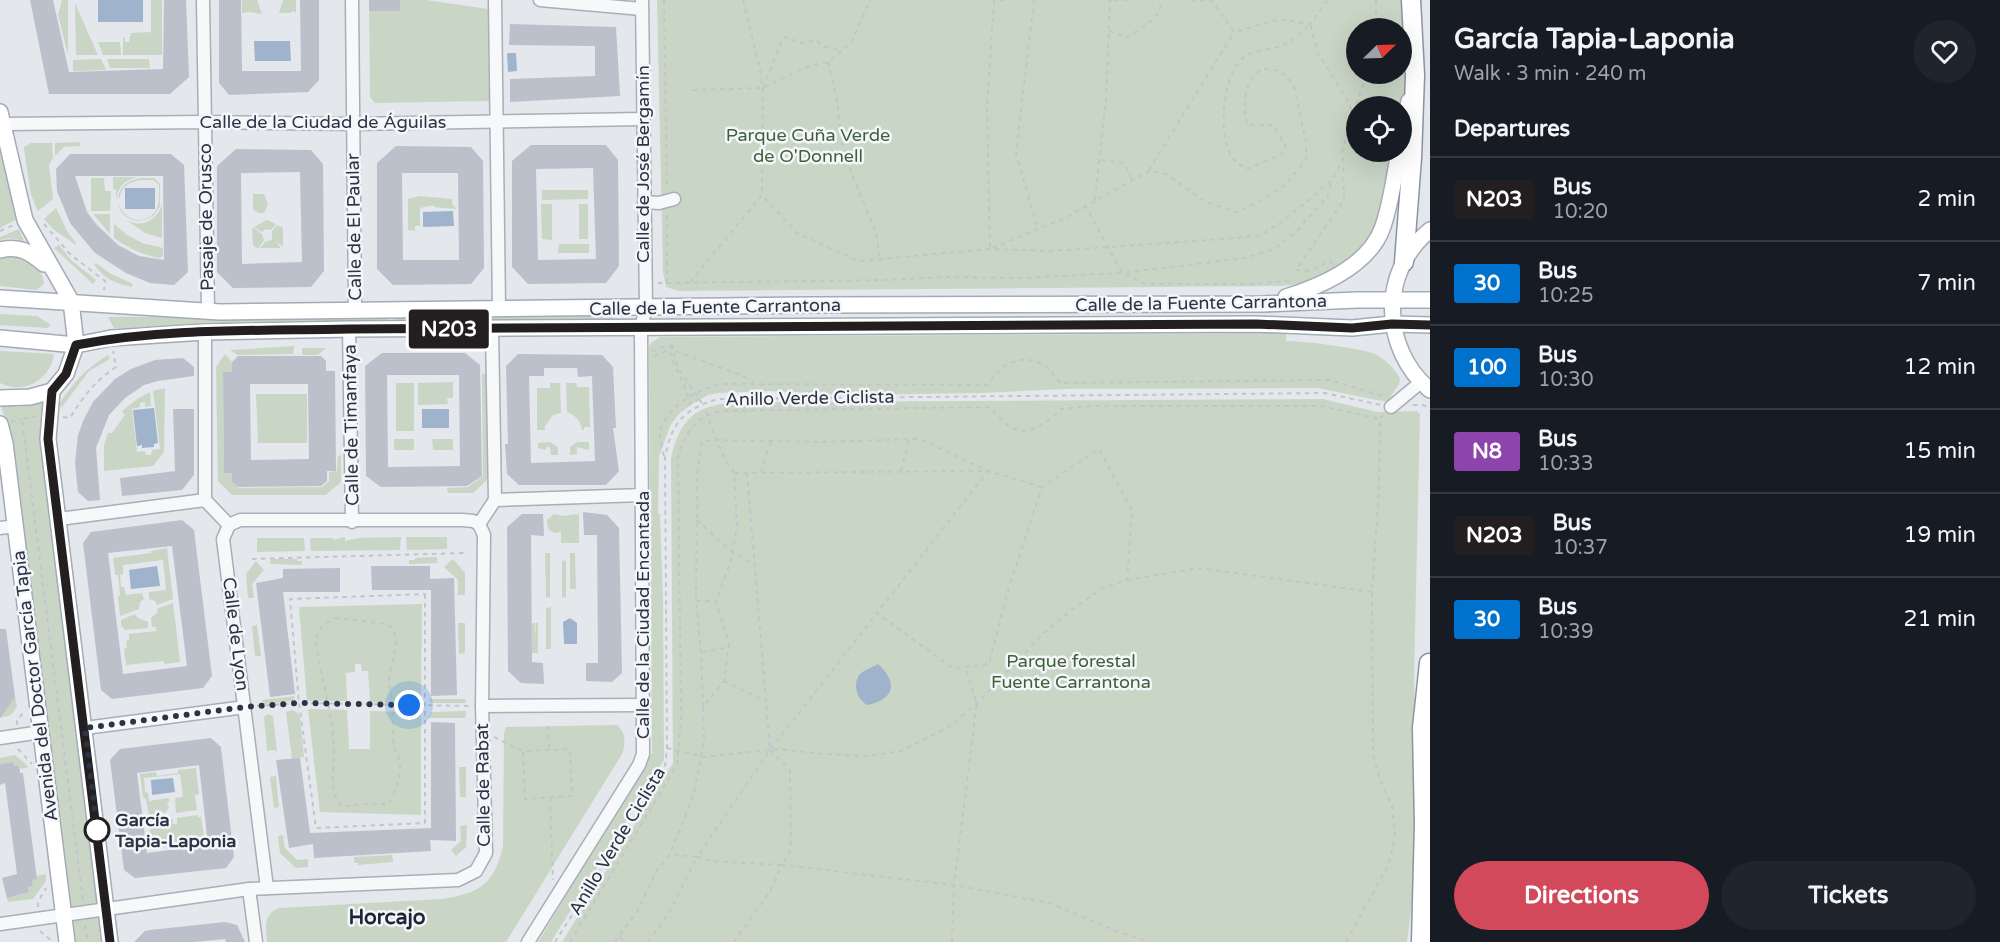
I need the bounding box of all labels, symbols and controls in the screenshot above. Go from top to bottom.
north arrow [1346,18,1412,84]
map controls [1346,18,1412,162]
button: heart [1913,20,1976,83]
text: García Tapia-Laponia [1454,22,1735,56]
text: Walk · 3 min · 240 m [1454,62,1646,86]
street label: Calle de José Bergamín [632,65,654,263]
button: locate [1346,96,1412,162]
street label: Calle de la Ciudad de Águilas [200,111,446,133]
text: Departures [1454,116,1570,142]
park label: Parque Cuña Verde de O'Donnell [726,124,890,167]
street label: Pasaje de Orusco [194,143,218,291]
street label: Calle de El Paular [342,153,366,301]
text: Bus [1552,174,1592,200]
text: 2 min [1917,186,1976,212]
text: N203 [1466,187,1522,212]
text: 10:20 [1552,200,1608,224]
text: Bus [1538,258,1577,284]
text: 7 min [1917,270,1976,296]
text: 30 [1474,271,1500,296]
text: 10:25 [1538,284,1593,308]
street label: Calle de la Fuente Carrantona [1075,290,1327,316]
street label: Calle de la Fuente Carrantona [589,294,841,320]
line badge: N203 [407,310,491,348]
text: N203 [421,317,477,342]
text: Bus [1538,342,1577,368]
street label: Calle de Timanfaya [339,344,363,506]
text: 12 min [1904,354,1976,380]
text: 100 [1467,355,1507,380]
text: 10:30 [1538,368,1593,392]
street label: Anillo Verde Ciclista [725,386,895,410]
text: Bus [1538,426,1577,452]
text: 15 min [1904,438,1976,464]
text: N8 [1472,439,1502,464]
text: 10:33 [1538,452,1593,476]
street label: Calle de la Ciudad Encantada [632,491,654,739]
text: Bus [1552,510,1592,536]
text: 19 min [1904,522,1976,548]
text: N203 [1466,523,1522,548]
text: 10:37 [1552,536,1608,560]
street label: Avenida del Doctor García Tapia [7,549,63,823]
street label: Calle de Lyon [218,576,254,692]
text: Bus [1538,594,1577,620]
text: 21 min [1904,606,1976,632]
text: 30 [1474,607,1500,632]
text: 10:39 [1538,620,1593,644]
park label: Parque forestal Fuente Carrantona [991,650,1151,693]
your location [394,690,424,720]
street label: Calle de Rabat [471,723,495,847]
street label: Anillo Verde Ciclista [564,763,670,919]
place label: García Tapia-Laponia [114,809,236,852]
marker: García Tapia-Laponia [84,817,110,843]
button: Directions [1454,861,1709,930]
button: Tickets [1721,861,1976,930]
district label: Horcajo [348,905,426,930]

